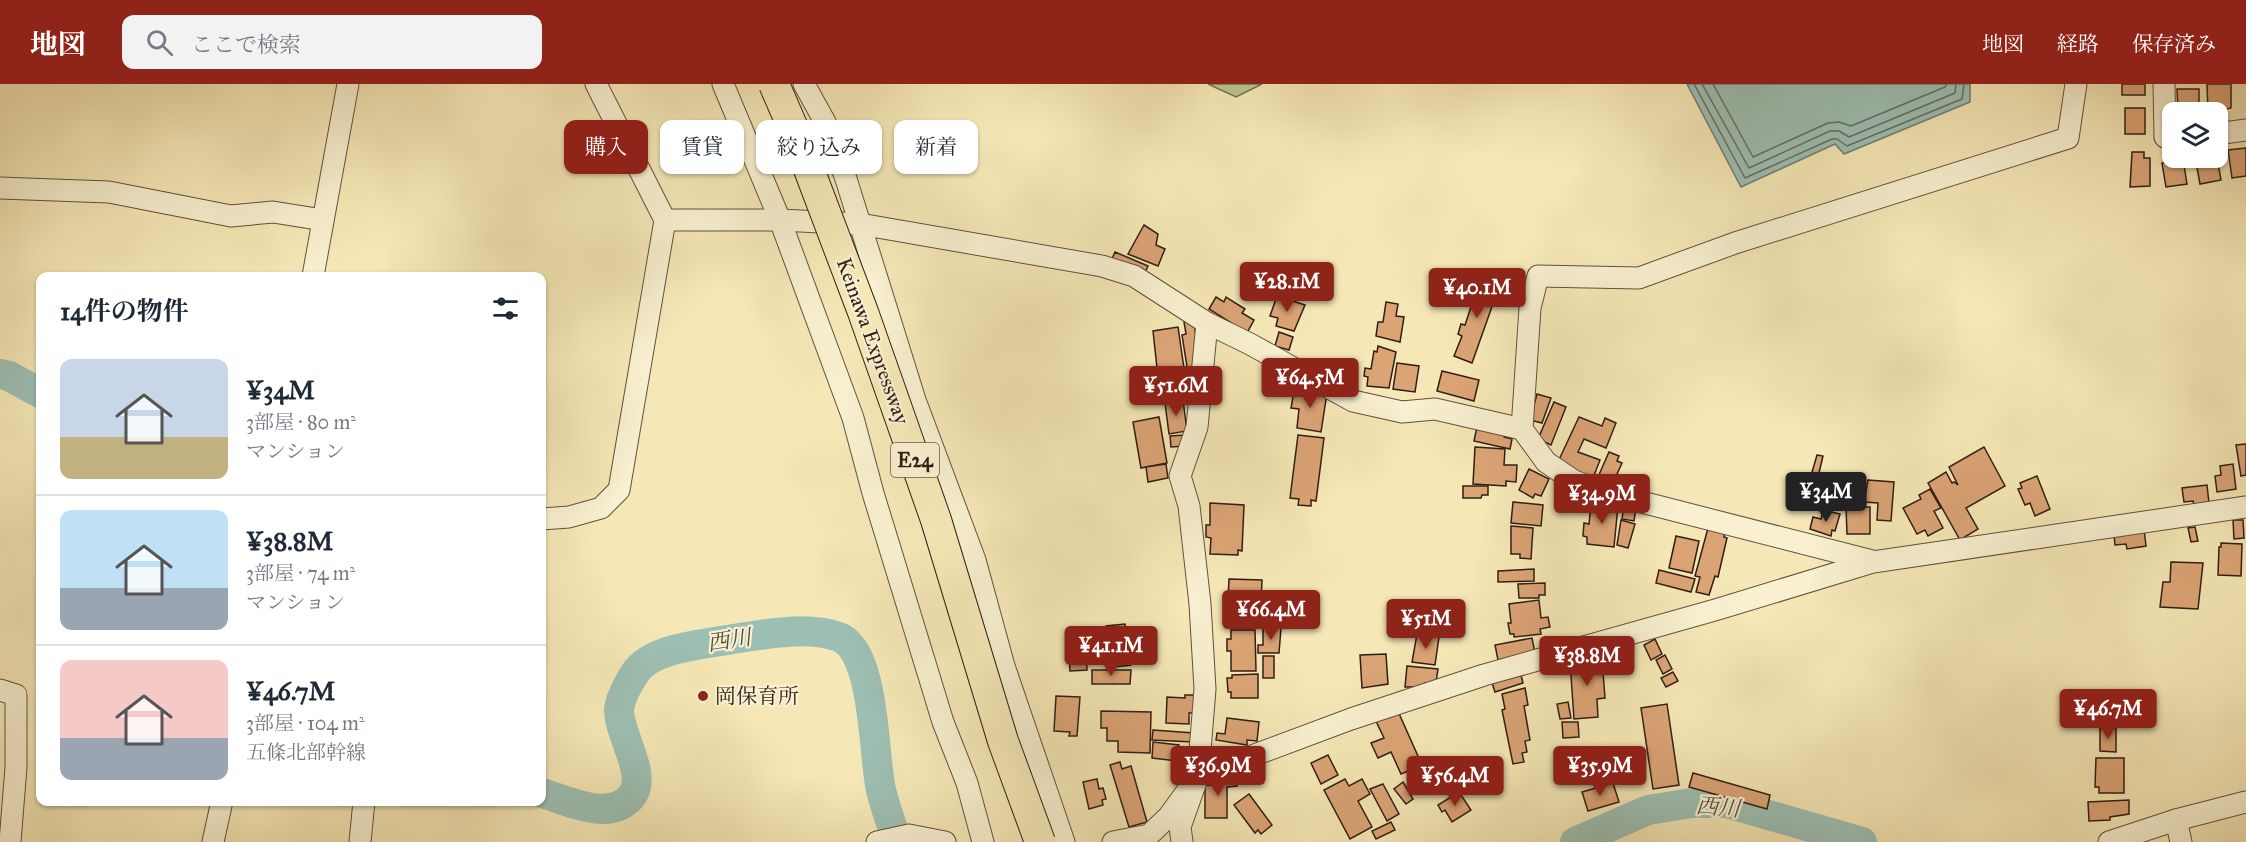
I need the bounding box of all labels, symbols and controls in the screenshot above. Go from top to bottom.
search box [122,15,542,69]
icon: search [143,26,176,59]
text: 地図 [30,27,86,62]
text: ここで検索 [191,31,301,58]
text: 地図 [1982,31,2024,57]
text: 経路 [2057,31,2099,57]
text: 保存済み [2132,31,2216,57]
map controls [2162,102,2228,168]
button: layers [2162,102,2228,168]
chip: 購入 [564,120,648,174]
chip: 賃貸 [660,120,744,174]
chip: 絞り込み [756,120,882,174]
chip: 新着 [894,120,978,174]
street label: Keinawa Expressway [831,254,916,429]
pin: ¥28.1M [1238,262,1336,313]
pin: ¥40.1M [1428,268,1526,319]
text: ¥28.1M [1254,269,1320,293]
text: ¥40.1M [1443,275,1511,299]
icon: filters [489,292,522,325]
text: 14件の物件 [60,295,189,327]
pin: ¥64.5M [1261,358,1359,409]
text: ¥64.5M [1276,365,1344,389]
pin: ¥51.6M [1127,366,1225,417]
text: ¥51.6M [1143,373,1209,397]
text: ¥34M [246,374,315,406]
icon: home [108,383,180,455]
text: 3部屋 · 80 m² [246,410,356,434]
text: マンション [246,439,345,463]
road number: E24 [891,443,939,477]
pin: ¥34M [1790,472,1862,523]
pin: ¥34.9M [1553,474,1651,525]
text: ¥34M [1800,479,1852,503]
text: ¥34.9M [1568,481,1636,505]
text: ¥38.8M [246,525,333,557]
icon: home [108,534,180,606]
text: 3部屋 · 74 m² [246,561,355,585]
text: マンション [246,590,345,614]
pin: ¥66.4M [1222,590,1320,641]
text: ¥66.4M [1236,597,1306,621]
pin: ¥51M [1390,599,1462,650]
text: ¥51M [1401,606,1451,630]
water label: 西川 [705,623,755,657]
pin: ¥41.1M [1062,626,1160,677]
text: ¥41.1M [1079,633,1143,657]
pin: ¥38.8M [1538,636,1636,687]
text: ¥38.8M [1553,643,1621,667]
text: ¥46.7M [246,675,335,707]
place label: 岡保育所 [715,683,799,709]
icon: home [108,684,180,756]
marker: 岡保育所 [696,689,710,703]
pin: ¥46.7M [2059,689,2157,740]
text: ¥46.7M [2074,696,2142,720]
text: 3部屋 · 104 m² [246,711,365,735]
text: 五條北部幹線 [246,740,366,764]
pin: ¥36.9M [1169,746,1267,797]
pin: ¥35.9M [1551,746,1649,797]
text: ¥36.9M [1185,753,1251,777]
text: ¥35.9M [1567,753,1633,777]
pin: ¥56.4M [1406,756,1504,807]
text: ¥56.4M [1421,763,1489,787]
water label: 西川 [1695,792,1743,823]

